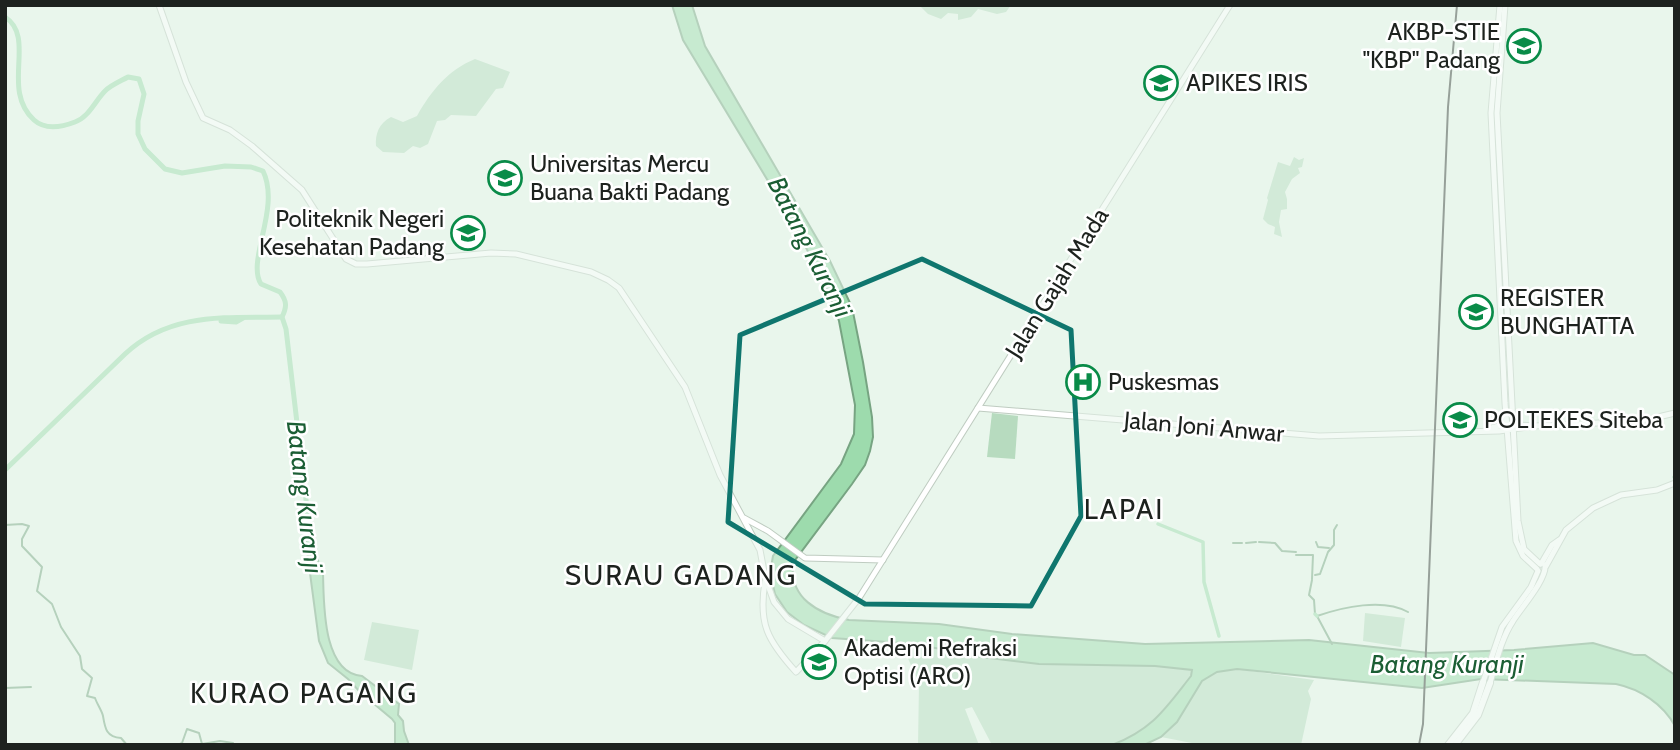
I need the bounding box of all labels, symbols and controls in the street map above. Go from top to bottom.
place label: AKBP-STIE "KBP" Padang [1362,17,1501,74]
school or university icon: AKBP-STIE "KBP" Padang [1505,27,1543,65]
school or university icon: APIKES IRIS [1142,64,1180,102]
place label: APIKES IRIS [1186,68,1308,97]
place label: Universitas Mercu Buana Bakti Padang [530,149,730,206]
school or university icon: Universitas Mercu Buana Bakti Padang [486,159,524,197]
water label: Batang Kuranji [761,171,859,323]
street label: Jalan Gajah Mada [998,202,1115,364]
place label: Politeknik Negeri Kesehatan Padang [259,204,445,261]
school or university icon: Politeknik Negeri Kesehatan Padang [449,214,487,252]
place label: REGISTER BUNGHATTA [1500,283,1634,340]
school or university icon: REGISTER BUNGHATTA [1457,293,1495,331]
hospital icon: Puskesmas [1064,363,1102,401]
place label: Puskesmas [1108,367,1219,396]
school or university icon: POLTEKES Siteba [1441,401,1479,439]
street label: Jalan Joni Anwar [1122,405,1286,448]
place label: POLTEKES Siteba [1484,405,1664,434]
water label: Batang Kuranji [280,419,330,576]
district label: LAPAI [1084,492,1164,526]
district label: SURAU GADANG [565,558,797,592]
place label: Akademi Refraksi Optisi (ARO) [844,633,1017,690]
school or university icon: Akademi Refraksi Optisi (ARO) [800,643,838,681]
water label: Batang Kuranji [1370,648,1524,680]
district label: KURAO PAGANG [190,676,418,710]

